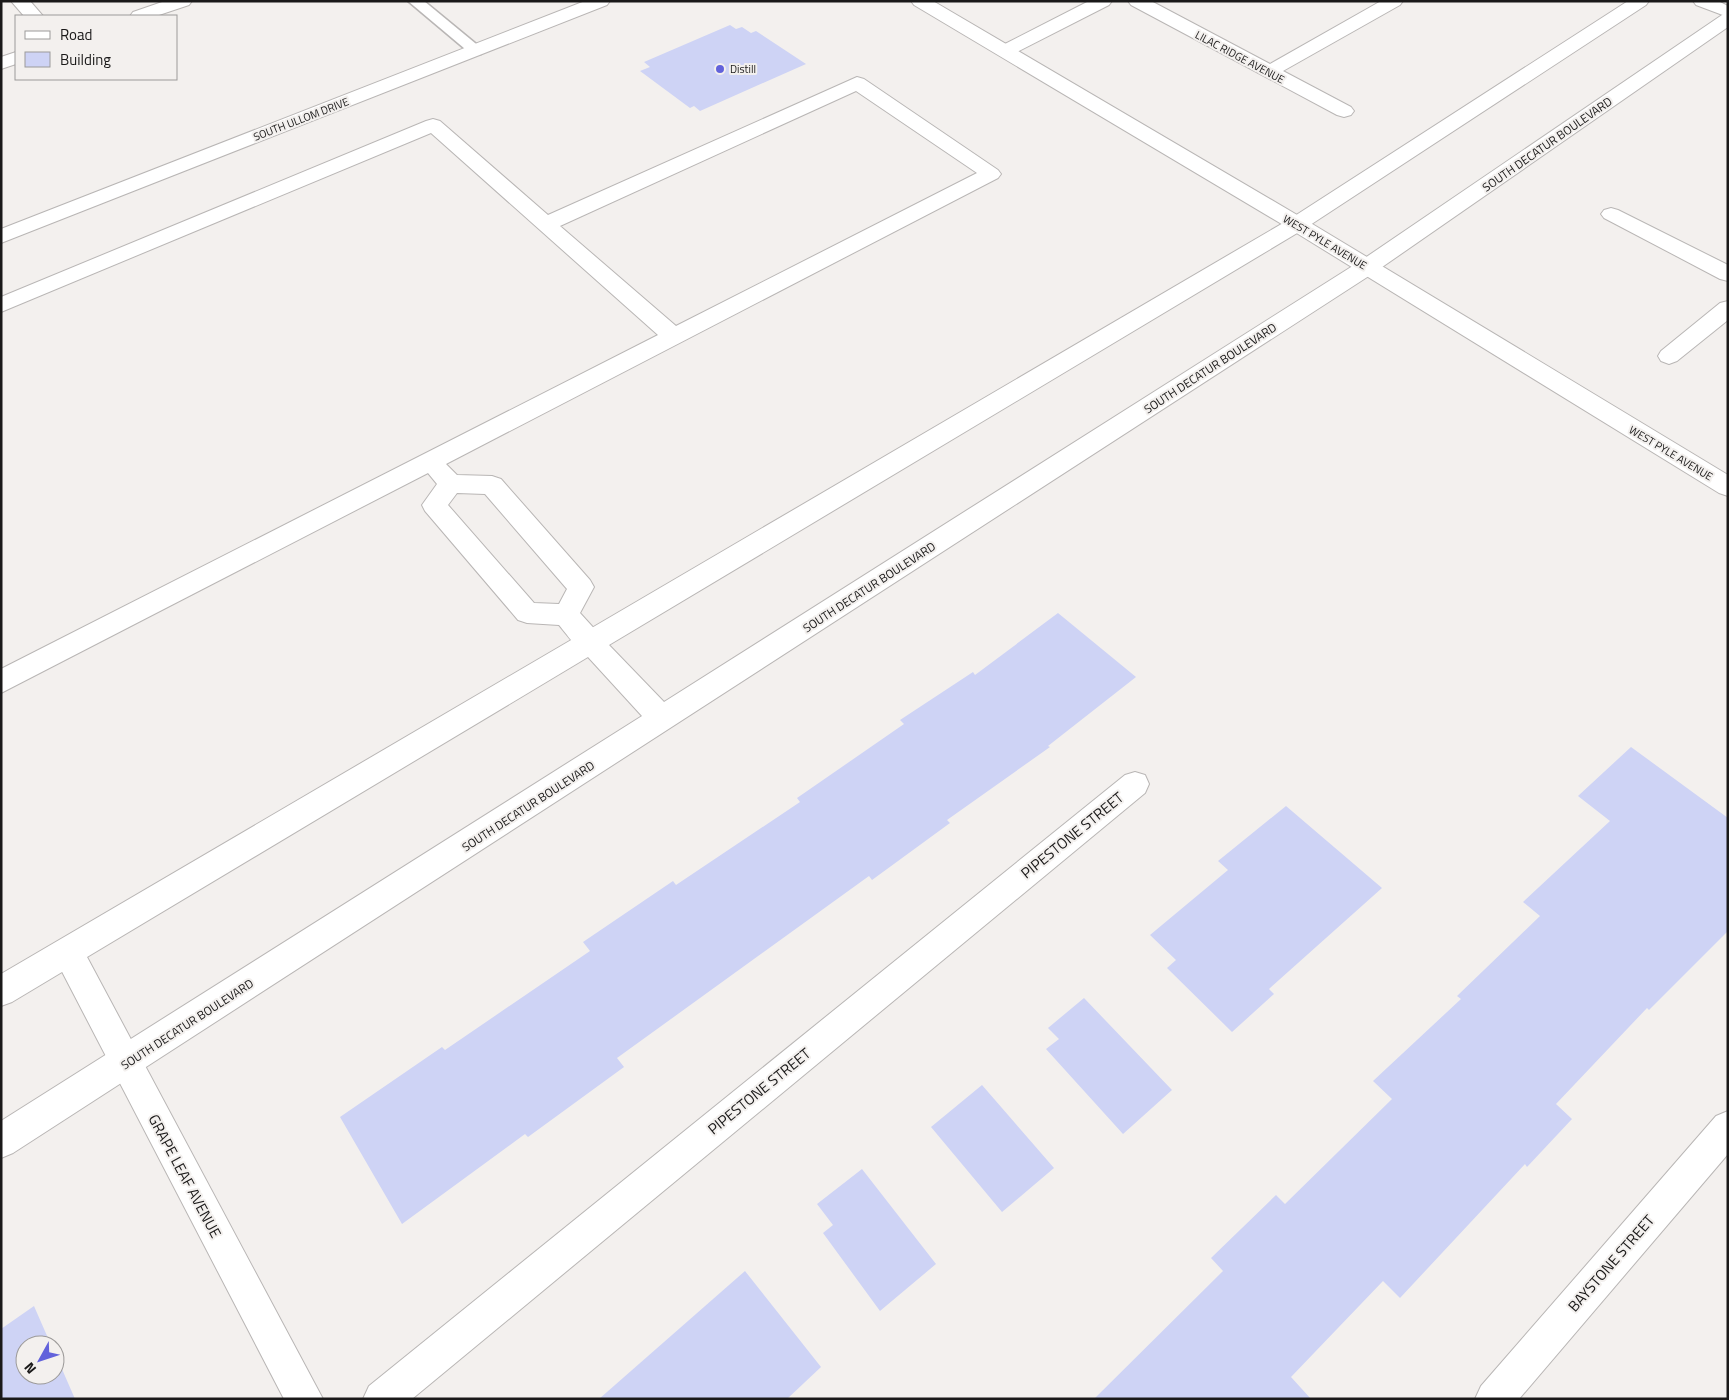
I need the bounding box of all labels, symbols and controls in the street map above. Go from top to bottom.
legend [15,15,178,80]
text: Road [60,23,92,46]
street label: LILAC RIDGE AVENUE [1192,27,1288,87]
text: Building [60,48,111,71]
place label: Distill [730,61,756,77]
marker: Distill [714,63,726,75]
street label: SOUTH DECATUR BOULEVARD [1478,92,1616,196]
street label: SOUTH ULLOM DRIVE [251,93,351,145]
street label: WEST PYLE AVENUE [1280,211,1370,273]
street label: SOUTH DECATUR BOULEVARD [1140,318,1280,418]
street label: WEST PYLE AVENUE [1626,422,1716,484]
street label: SOUTH DECATUR BOULEVARD [799,537,939,637]
street label: SOUTH DECATUR BOULEVARD [458,756,598,856]
street label: PIPESTONE STREET [1015,786,1129,884]
street label: SOUTH DECATUR BOULEVARD [117,974,257,1074]
street label: PIPESTONE STREET [702,1042,816,1140]
street label: GRAPE LEAF AVENUE [143,1110,227,1242]
street label: BAYSTONE STREET [1562,1209,1660,1317]
north arrow [15,1335,65,1385]
text: N [18,1358,41,1379]

